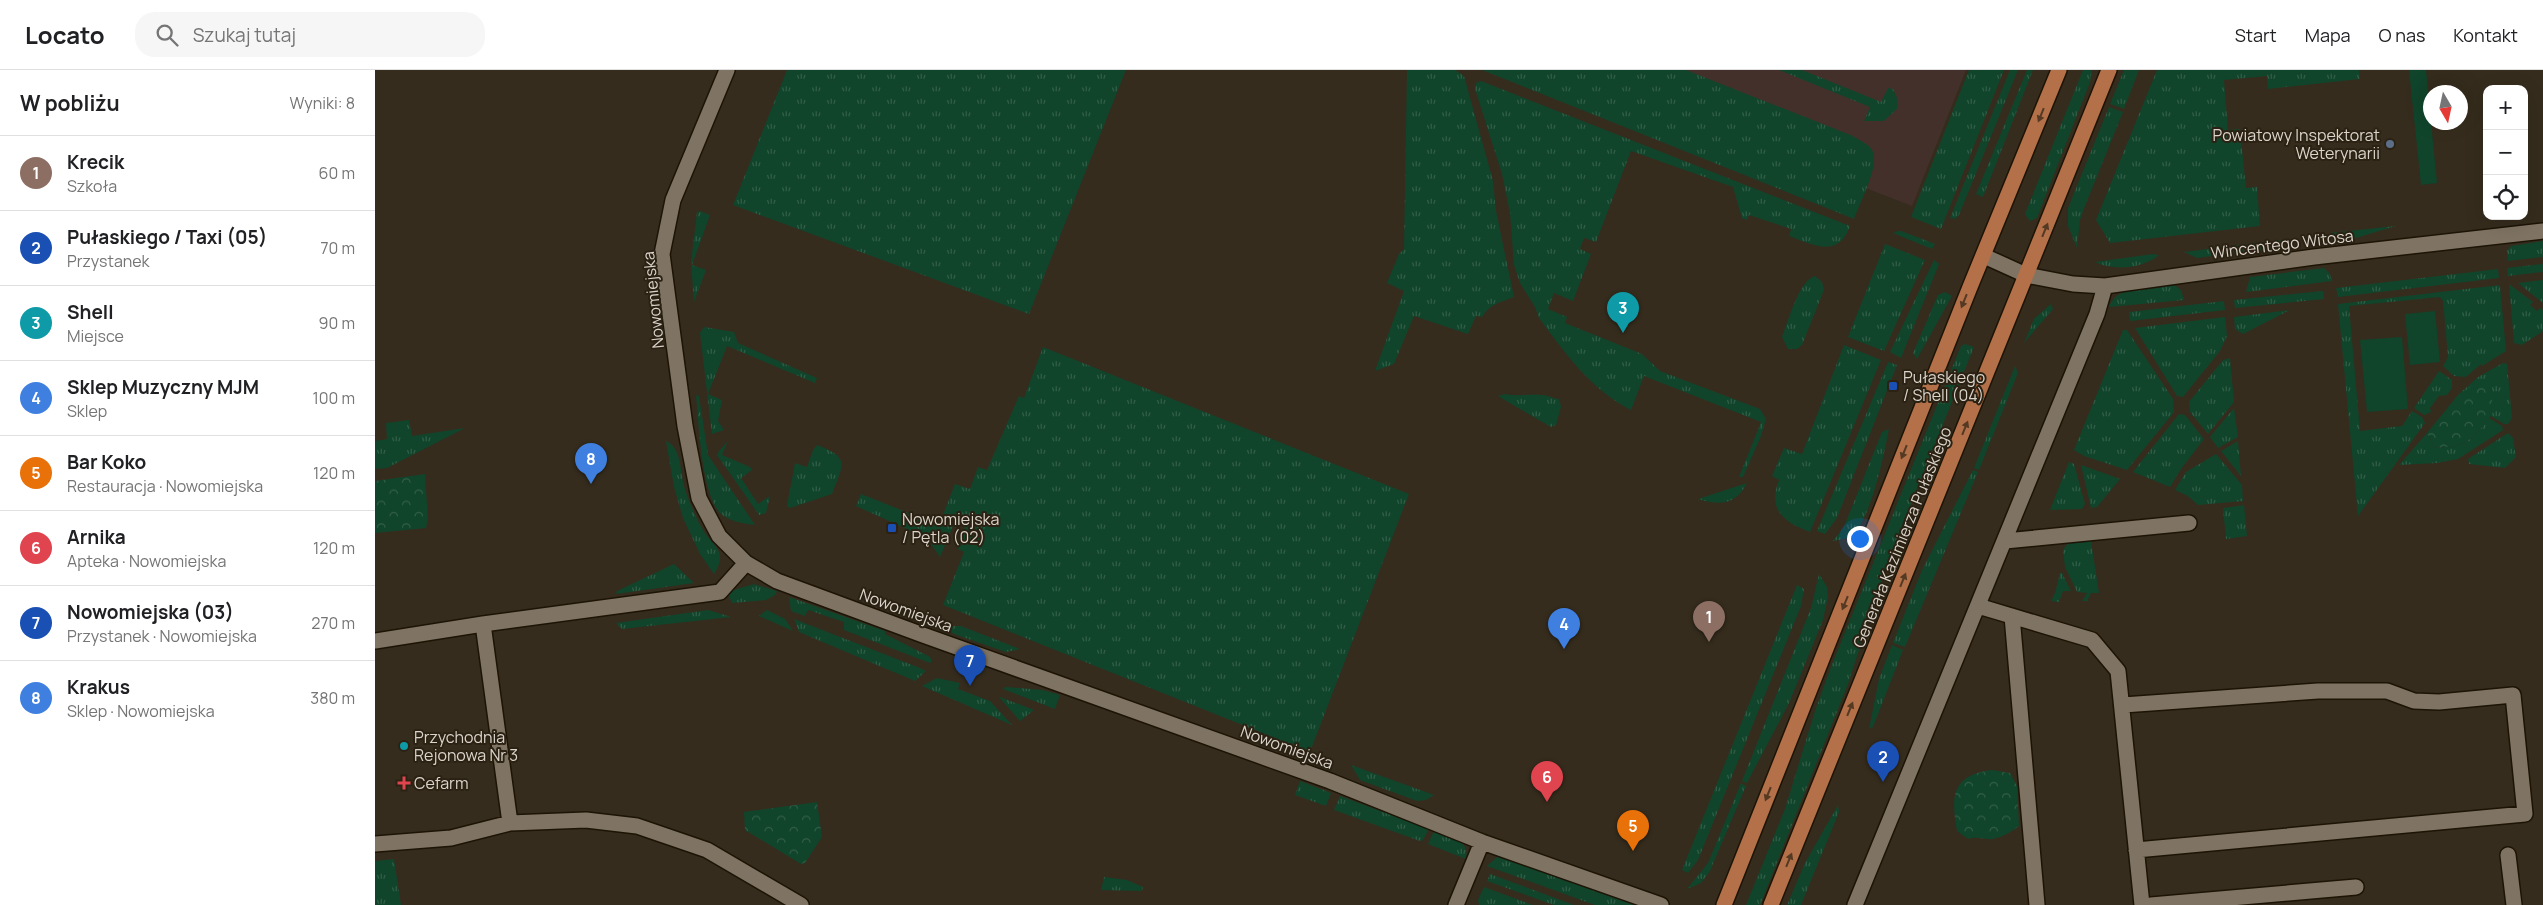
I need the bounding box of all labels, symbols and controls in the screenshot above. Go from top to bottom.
search box [135,12,485,57]
text: Locato [25,18,105,51]
icon: search [153,21,181,49]
text: Szukaj tutaj [193,22,296,48]
text: Start [2235,23,2277,47]
text: Mapa [2305,23,2351,47]
text: O nas [2379,23,2425,47]
text: Kontakt [2453,23,2518,47]
north arrow [2423,85,2468,130]
map controls [2483,85,2528,220]
button: + [2483,85,2528,130]
text: W pobliżu [20,89,120,117]
text: Wyniki: 8 [289,92,355,114]
one-way arrow [2037,108,2045,123]
place label: Powiatowy Inspektorat Weterynarii [2213,124,2380,164]
button: − [2483,130,2528,175]
marker: Powiatowy Inspektorat Weterynarii [2384,138,2396,150]
text: Krecik [67,149,124,175]
text: 1 [32,162,40,184]
text: 60 m [319,162,355,184]
text: Szkoła [67,175,117,197]
button: locate [2483,175,2528,220]
one-way arrow [2041,223,2049,237]
text: Pułaskiego / Taxi (05) [67,224,267,250]
street label: Wincentego Witosa [2209,224,2355,264]
text: 2 [31,237,41,259]
text: 70 m [320,237,355,259]
text: Przystanek [67,250,150,272]
street label: Nowomiejska [637,250,669,350]
pin: 3 [1607,292,1639,333]
one-way arrow [1960,294,1968,308]
text: Shell [67,299,113,325]
text: 3 [31,312,41,334]
text: 90 m [319,312,355,334]
text: Miejsce [67,325,124,347]
place label: Pułaskiego / Shell (04) [1903,366,1985,406]
text: Sklep Muzyczny MJM [67,374,259,400]
marker: Pułaskiego / Shell (04) [1887,380,1899,392]
text: 4 [31,387,41,409]
text: 100 m [312,387,355,409]
text: Sklep [67,400,107,422]
one-way arrow [1961,420,1969,435]
street label: Generała Kazimierza Pułaskiego [1847,423,1957,651]
pin: 8 [575,443,607,484]
one-way arrow [1900,444,1907,459]
text: Bar Koko [67,449,146,475]
text: 5 [31,462,41,484]
text: 120 m [313,462,355,484]
text: Restauracja · Nowomiejska [67,475,263,497]
place label: Nowomiejska / Pętla (02) [902,508,999,548]
marker: Nowomiejska / Pętla (02) [886,522,898,534]
text: Arnika [67,524,126,550]
your location [1847,526,1873,552]
text: 6 [31,537,41,559]
text: 120 m [313,537,355,559]
text: Apteka · Nowomiejska [67,550,226,572]
one-way arrow [1900,573,1908,587]
street label: Nowomiejska [856,583,956,637]
one-way arrow [1840,596,1848,610]
text: Nowomiejska (03) [67,599,234,625]
pin: 1 [1693,601,1725,642]
pin: 4 [1548,608,1580,649]
text: 7 [32,612,40,634]
text: 270 m [311,612,355,634]
text: Przystanek · Nowomiejska [67,625,257,647]
pin: 7 [954,645,986,686]
text: Krakus [67,674,130,700]
text: 8 [31,687,41,709]
text: 380 m [310,687,355,709]
text: Sklep · Nowomiejska [67,700,215,722]
one-way arrow [1847,702,1855,716]
street label: Nowomiejska [1237,720,1337,774]
place label: Przychodnia Rejonowa Nr 3 [414,726,518,766]
marker: Przychodnia Rejonowa Nr 3 [398,740,410,752]
pin: 2 [1867,741,1899,782]
pin: 6 [1531,761,1563,802]
place label: Cefarm [414,772,468,794]
marker: Cefarm [398,777,410,789]
one-way arrow [1764,786,1772,801]
pin: 5 [1617,810,1649,851]
one-way arrow [1785,852,1793,867]

